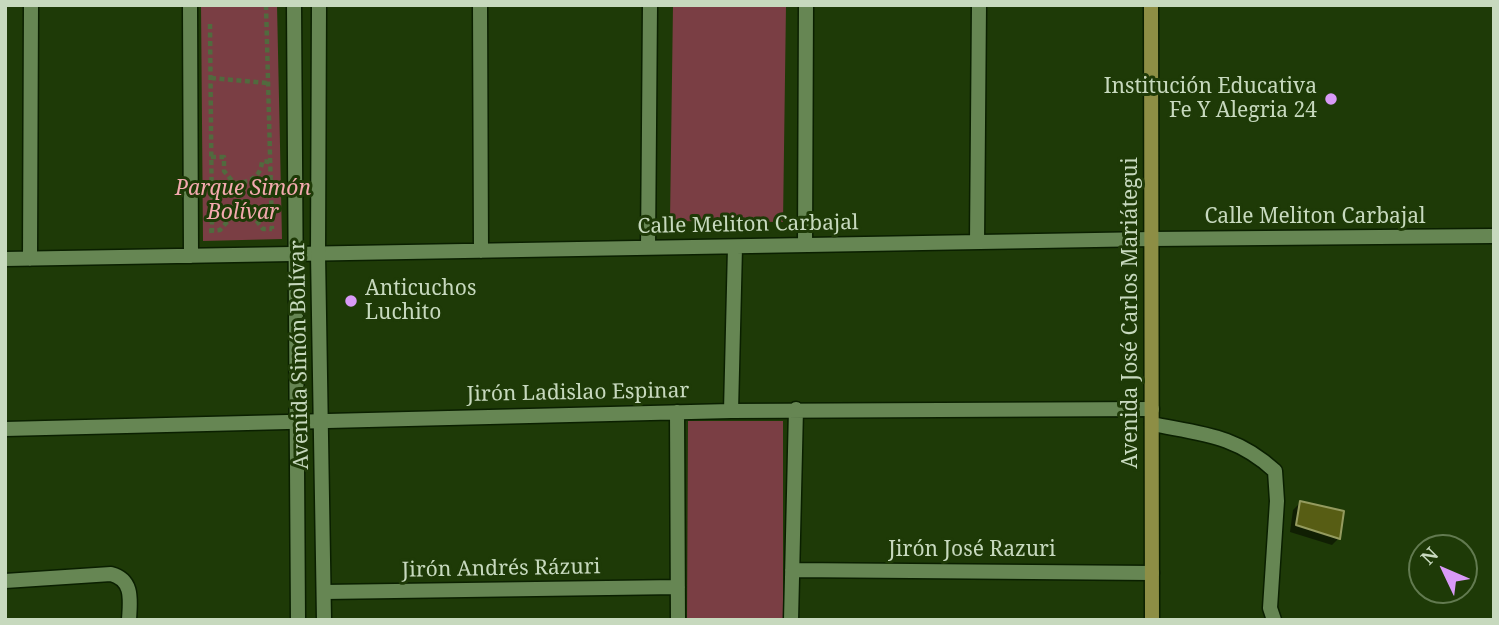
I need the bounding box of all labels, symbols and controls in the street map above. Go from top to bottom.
place label: Institución Educativa Fe Y Alegria 24 [1104,74,1317,124]
marker: Institución Educativa Fe Y Alegria 24 [1323,91,1339,107]
street label: Avenida José Carlos Mariátegui [1118,157,1144,469]
park label: Parque Simón Bolívar [175,176,311,226]
street label: Calle Meliton Carbajal [1204,204,1426,230]
street label: Calle Meliton Carbajal [637,210,859,240]
street label: Avenida Simón Bolívar [285,240,315,470]
place label: Anticuchos Luchito [365,276,476,326]
marker: Anticuchos Luchito [343,293,359,309]
street label: Jirón Ladislao Espinar [467,378,689,408]
north arrow [1408,534,1478,604]
street label: Jirón José Razuri [888,537,1056,563]
text: N [1415,541,1444,570]
street label: Jirón Andrés Rázuri [401,555,601,583]

